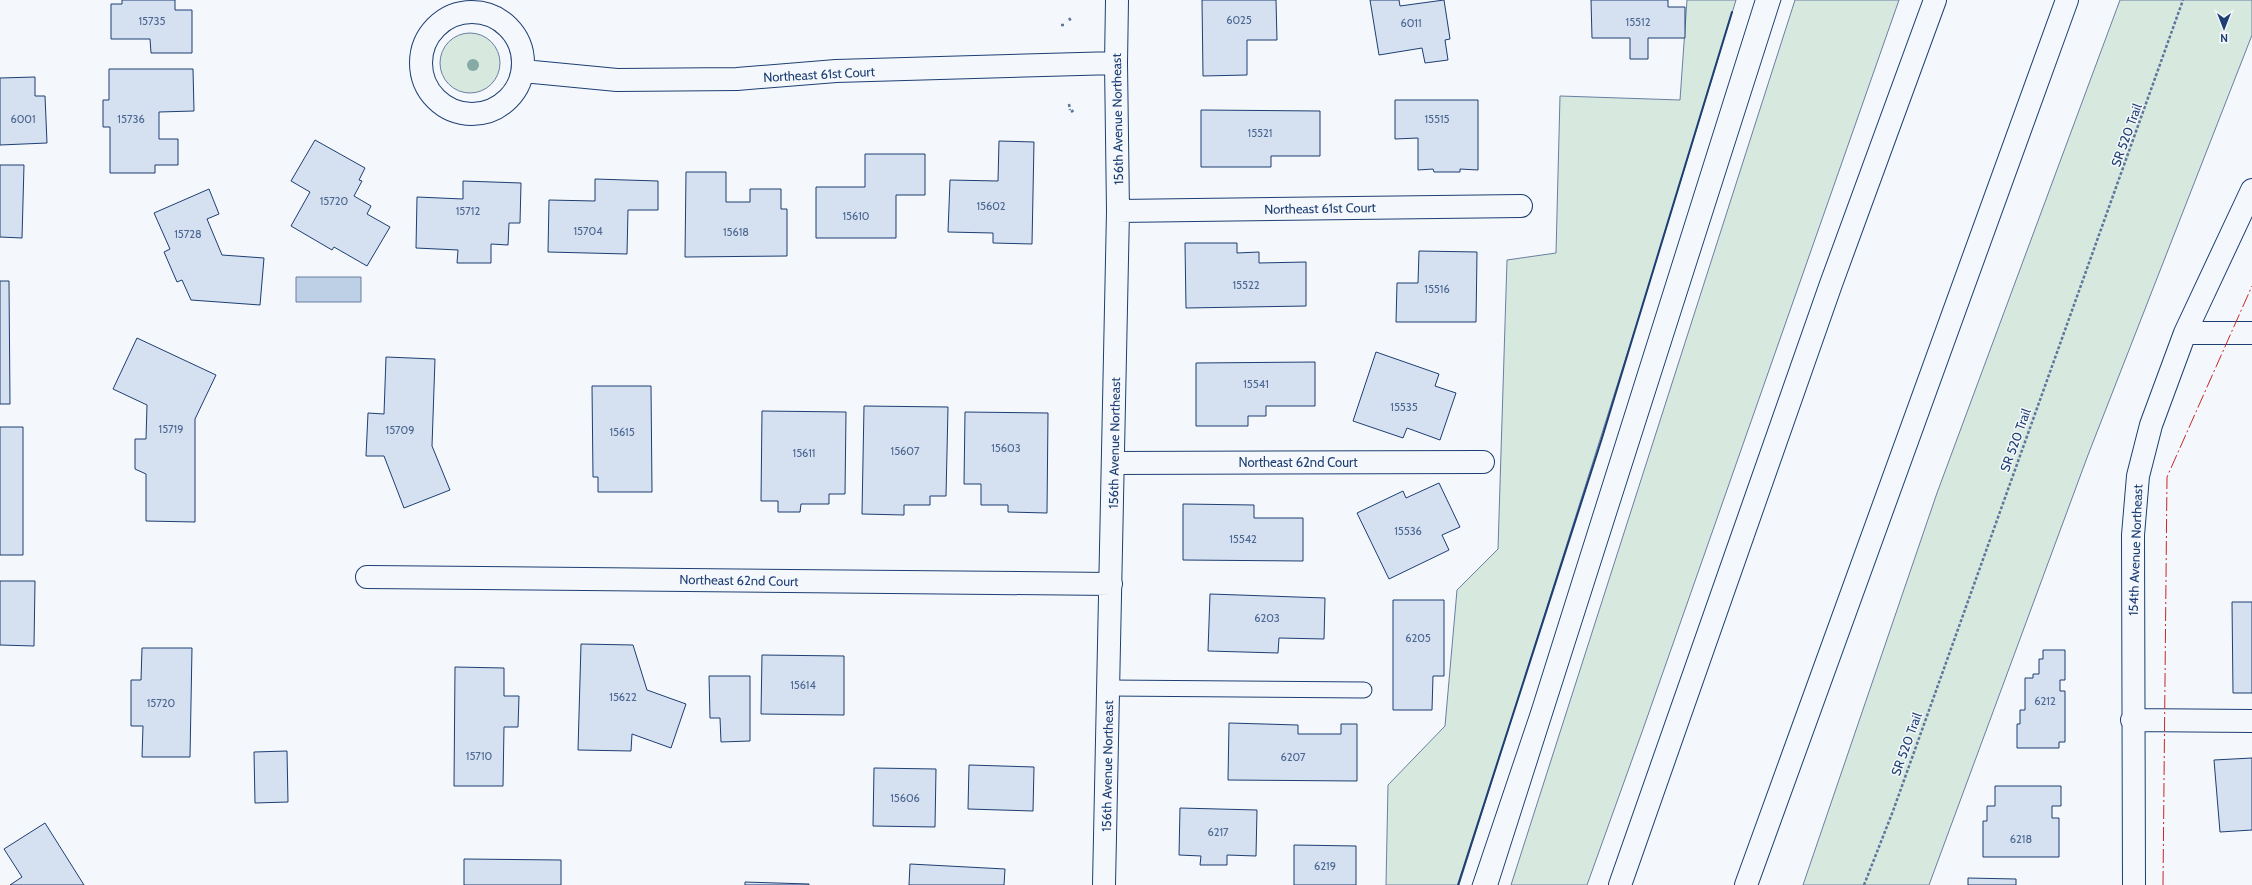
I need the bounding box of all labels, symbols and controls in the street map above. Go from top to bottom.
north arrow [2204,8,2244,48]
house number: 6025 [1226,13,1252,27]
house number: 15735 [139,14,166,28]
house number: 15512 [1626,15,1651,29]
house number: 6011 [1400,16,1422,30]
text: N [2220,31,2228,45]
street label: 156th Avenue Northeast [1108,53,1126,185]
street label: Northeast 61st Court [763,63,876,85]
street label: SR 520 Trail [2107,101,2145,169]
house number: 6001 [10,112,36,126]
house number: 15736 [117,112,145,126]
house number: 15515 [1424,112,1450,126]
house number: 15521 [1248,126,1272,140]
house number: 15720 [320,194,349,208]
house number: 15602 [976,199,1006,213]
street label: Northeast 61st Court [1264,199,1377,217]
house number: 15712 [456,204,480,218]
house number: 15610 [843,209,870,223]
house number: 15704 [573,224,603,238]
house number: 15618 [723,225,749,239]
house number: 15728 [174,227,202,241]
house number: 15522 [1232,278,1260,292]
house number: 15516 [1424,282,1450,296]
street label: 156th Avenue Northeast [1105,377,1123,509]
house number: 15541 [1243,377,1269,391]
house number: 15535 [1390,400,1418,414]
street label: SR 520 Trail [1996,406,2034,474]
house number: 15719 [159,422,183,436]
house number: 15709 [386,423,414,437]
house number: 15615 [609,425,635,439]
house number: 15603 [991,441,1021,455]
house number: 15607 [891,444,920,458]
house number: 15611 [793,446,815,460]
street label: Northeast 62nd Court [1238,454,1358,470]
street label: 154th Avenue Northeast [2125,483,2145,616]
house number: 15536 [1394,524,1422,538]
house number: 15542 [1229,532,1257,546]
street label: Northeast 62nd Court [679,571,799,589]
house number: 6203 [1254,611,1280,625]
house number: 6205 [1405,631,1431,645]
house number: 15614 [790,678,816,692]
house number: 15622 [609,690,637,704]
house number: 6212 [2034,694,2056,708]
house number: 15720 [147,696,176,710]
street label: 156th Avenue Northeast [1098,700,1116,832]
street label: SR 520 Trail [1887,710,1925,778]
house number: 15710 [466,749,492,763]
house number: 6207 [1280,750,1306,764]
house number: 15606 [890,791,920,805]
house number: 6217 [1207,825,1229,839]
house number: 6218 [2010,832,2032,846]
house number: 6219 [1314,859,1336,873]

